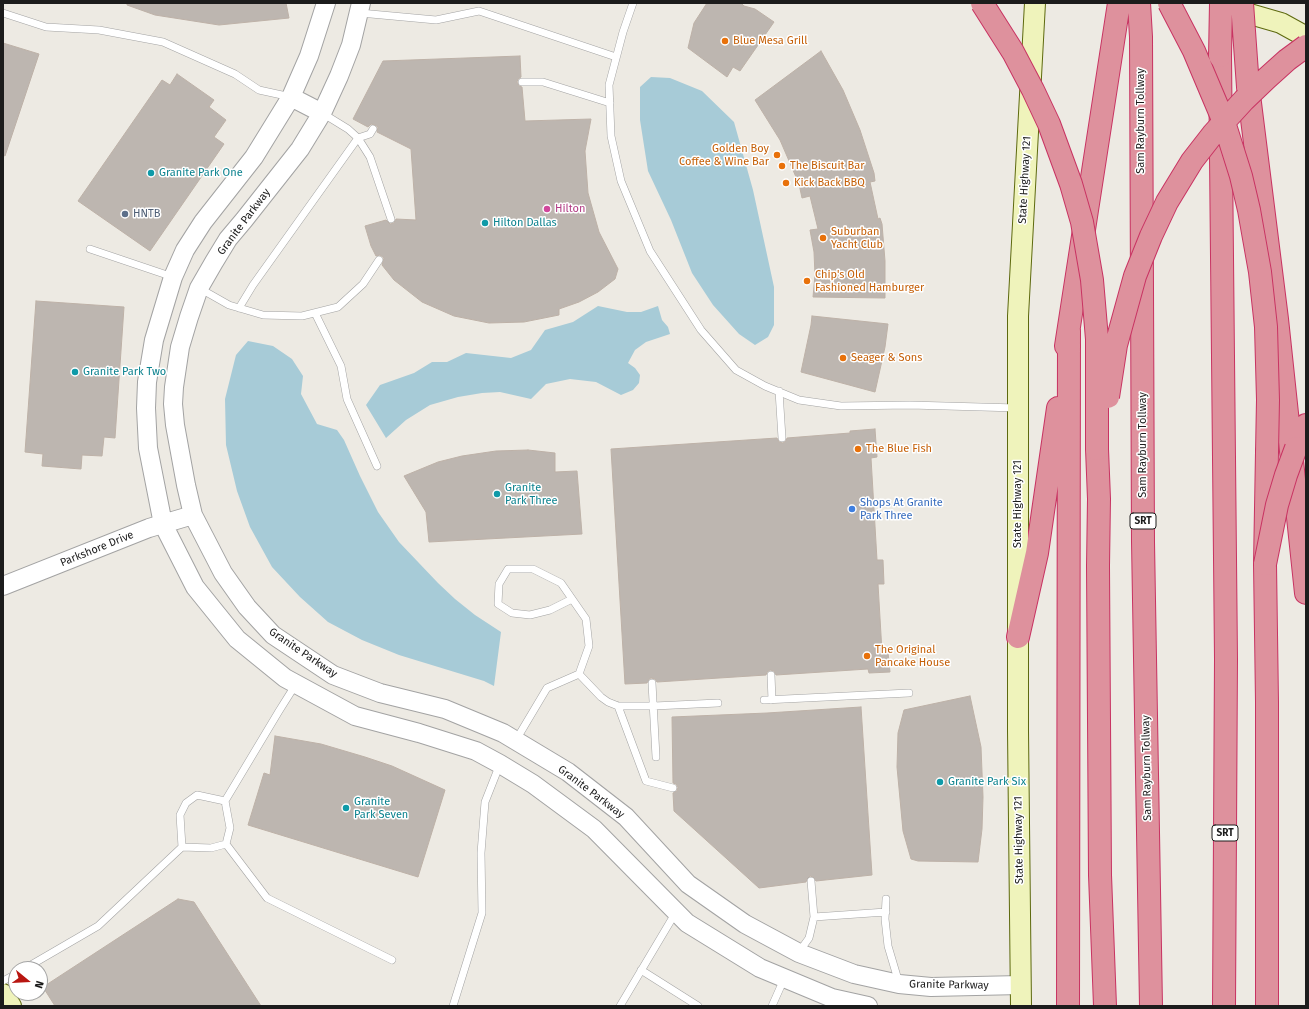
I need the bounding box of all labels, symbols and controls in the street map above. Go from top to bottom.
place label: Blue Mesa Grill [733,34,807,48]
marker: Blue Mesa Grill [720,36,730,46]
street label: Sam Rayburn Tollway [1134,68,1148,174]
street label: State Highway 121 [1016,136,1034,224]
place label: Golden Boy Coffee & Wine Bar [679,142,769,168]
marker: Golden Boy Coffee & Wine Bar [772,150,782,160]
place label: The Biscuit Bar [790,159,864,173]
marker: The Biscuit Bar [777,161,787,171]
place label: Granite Park One [159,166,243,180]
marker: Granite Park One [146,168,156,178]
place label: Kick Back BBQ [794,176,865,190]
marker: Kick Back BBQ [781,178,791,188]
street label: Granite Parkway [215,186,273,258]
place label: Hilton [555,202,585,216]
marker: Hilton [542,204,552,214]
place label: HNTB [133,207,160,221]
marker: HNTB [120,209,130,219]
place label: Hilton Dallas [493,216,557,230]
marker: Hilton Dallas [480,218,490,228]
place label: Suburban Yacht Club [831,225,883,251]
marker: Suburban Yacht Club [818,233,828,243]
place label: Chip's Old Fashioned Hamburger [815,268,924,294]
marker: Chip's Old Fashioned Hamburger [802,276,812,286]
place label: Seager & Sons [851,351,922,365]
marker: Seager & Sons [838,353,848,363]
place label: Granite Park Two [83,365,166,379]
marker: Granite Park Two [70,367,80,377]
street label: Sam Rayburn Tollway [1136,392,1150,498]
place label: The Blue Fish [866,442,932,456]
marker: The Blue Fish [853,444,863,454]
street label: State Highway 121 [1011,460,1025,548]
place label: Granite Park Three [505,481,558,507]
marker: Granite Park Three [492,489,502,499]
place label: Shops At Granite Park Three [860,496,943,522]
marker: Shops At Granite Park Three [847,504,857,514]
road number: SRT [1130,513,1156,529]
street label: Parkshore Drive [58,528,136,570]
street label: Granite Parkway [266,625,340,681]
place label: The Original Pancake House [875,643,950,669]
marker: The Original Pancake House [862,651,872,661]
street label: Sam Rayburn Tollway [1139,715,1155,821]
street label: Granite Parkway [555,763,627,821]
place label: Granite Park Six [948,775,1026,789]
marker: Granite Park Six [935,777,945,787]
place label: Granite Park Seven [354,795,408,821]
street label: State Highway 121 [1012,796,1026,884]
marker: Granite Park Seven [341,803,351,813]
road number: SRT [1212,825,1238,841]
north arrow [8,961,48,1001]
street label: Granite Parkway [909,978,989,992]
text: N [32,979,46,990]

